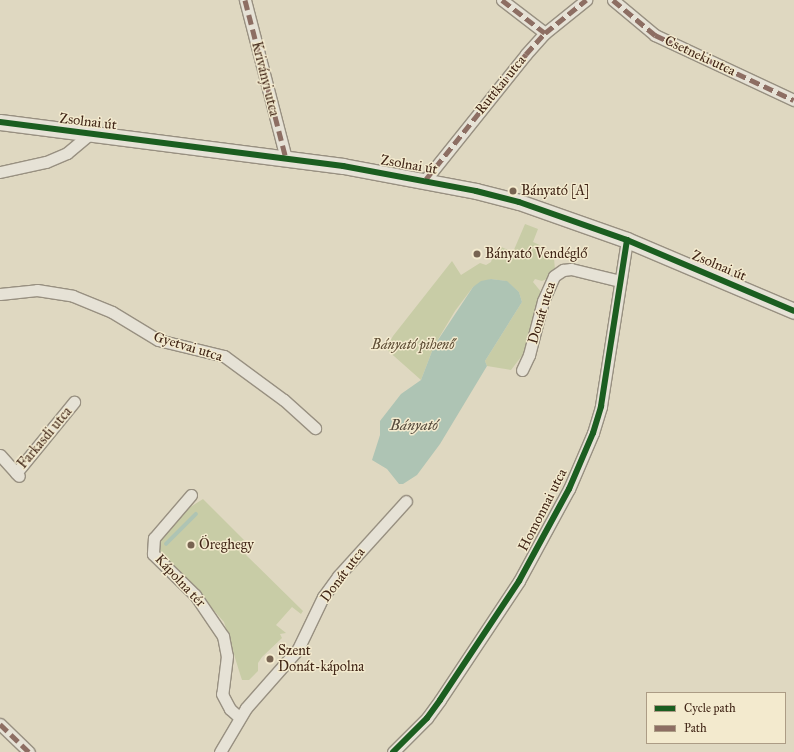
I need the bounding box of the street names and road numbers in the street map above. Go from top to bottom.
street label: Csetneki utca [662,32,738,80]
street label: Kriványi utca [248,40,282,118]
street label: Ruttkai utca [472,52,530,118]
street label: Zsolnai út [58,110,118,134]
street label: Zsolnai út [379,152,439,178]
street label: Zsolnai út [689,247,749,285]
street label: Donát utca [525,280,559,346]
street label: Gyetvai utca [152,329,224,365]
street label: Farkasdi utca [14,404,76,472]
street label: Homonnai utca [515,466,571,554]
street label: Donát utca [317,544,369,606]
street label: Kápolna tér [151,551,209,611]

